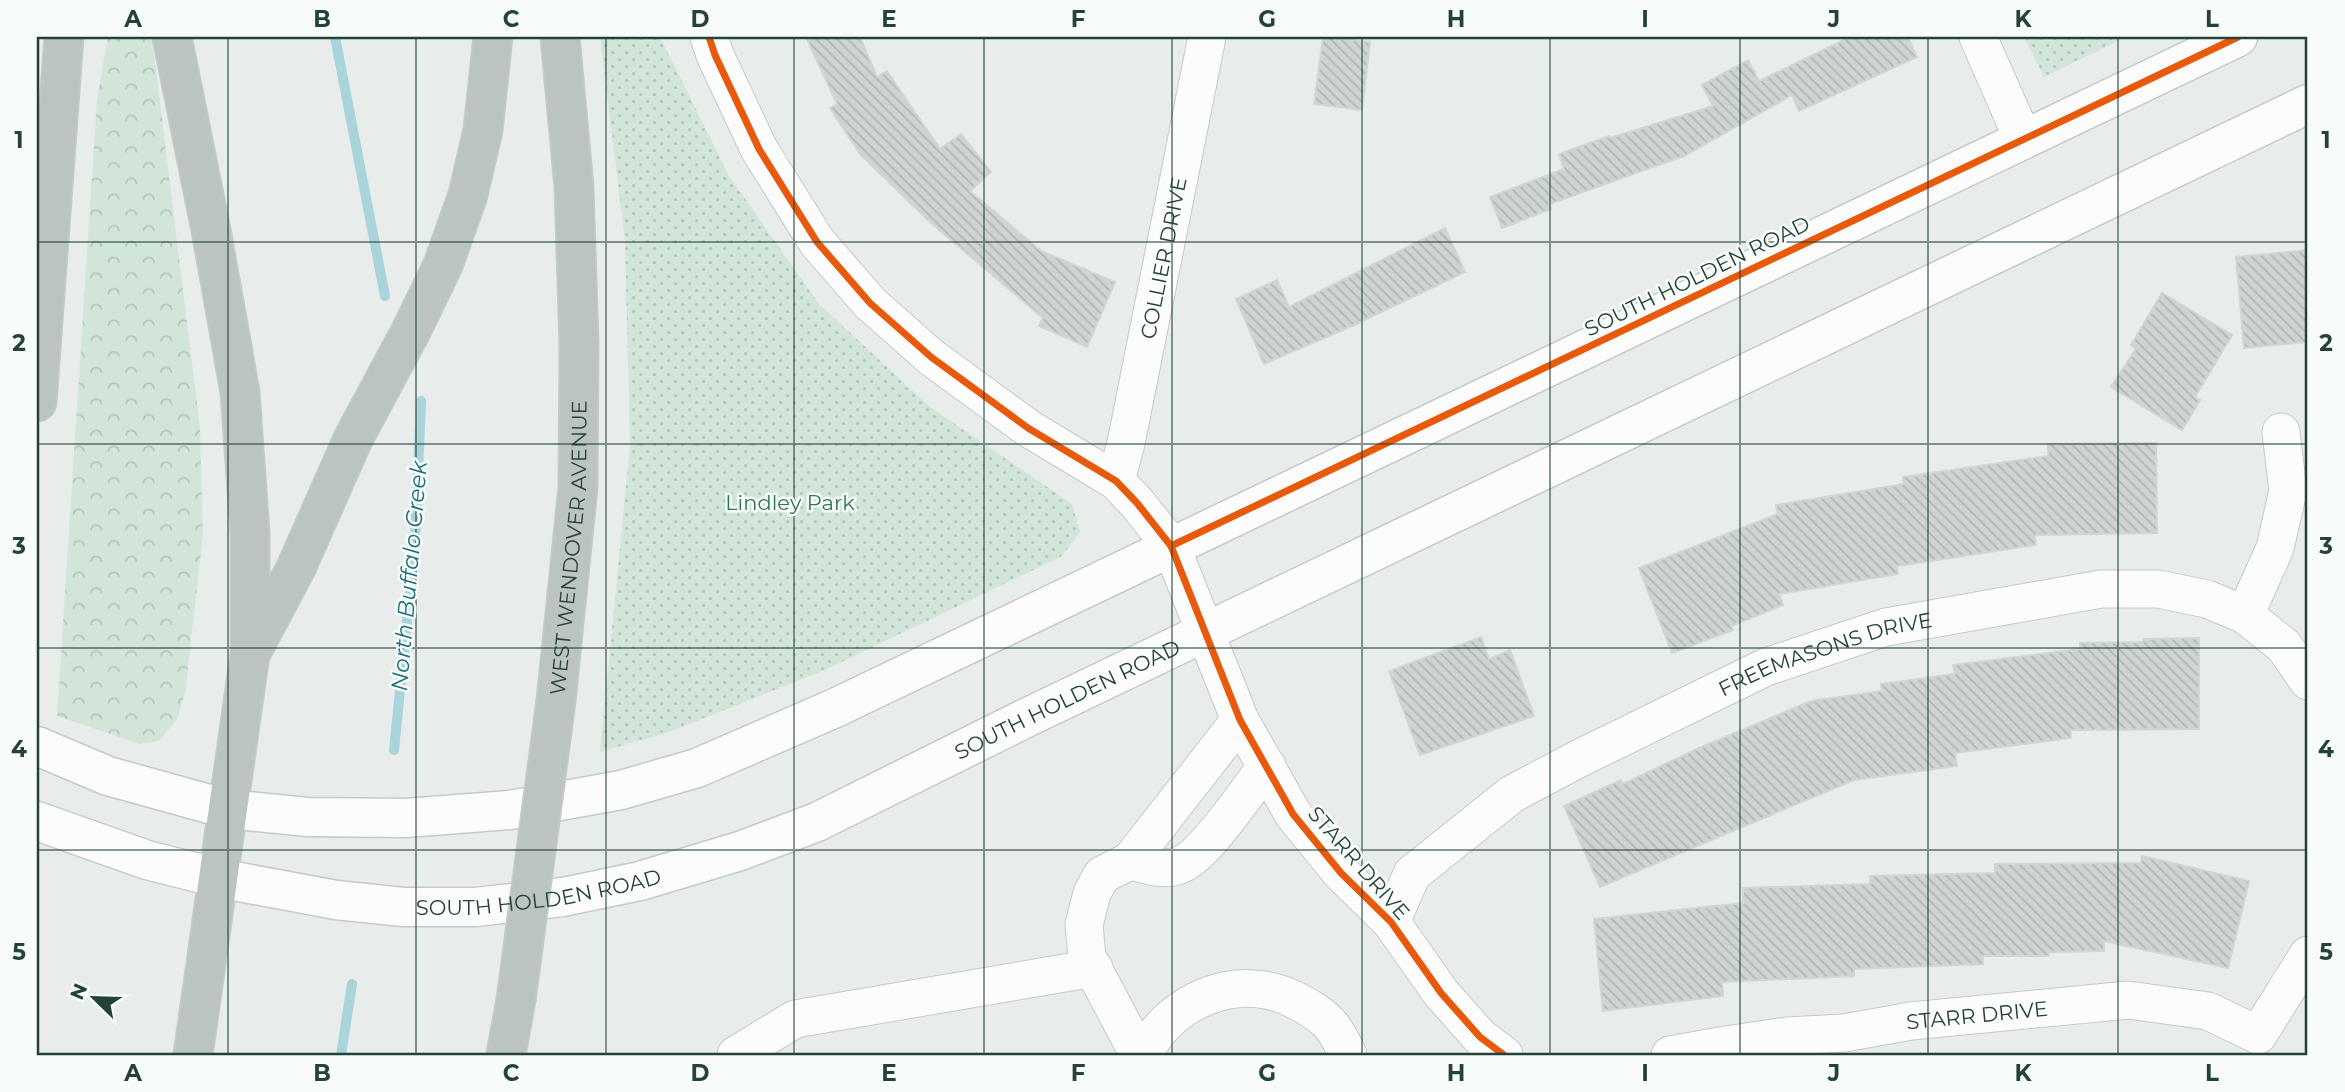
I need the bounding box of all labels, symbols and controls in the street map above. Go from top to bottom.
text: A [123,5,142,33]
text: B [313,5,331,33]
text: C [503,5,520,33]
text: D [691,5,710,33]
text: E [881,5,897,33]
text: F [1071,5,1086,33]
text: G [1258,5,1276,33]
text: H [1447,5,1465,33]
text: I [1641,5,1649,33]
text: J [1827,5,1840,33]
text: K [2014,5,2032,33]
text: L [2205,5,2219,33]
text: 1 [14,126,24,154]
text: 1 [2321,126,2331,154]
street label: COLLIER DRIVE [1135,175,1191,341]
street label: SOUTH HOLDEN ROAD [1580,211,1814,341]
text: 2 [12,329,26,357]
text: 2 [2319,329,2333,357]
street label: WEST WENDOVER AVENUE [544,400,591,696]
water label: North Buffalo Creek [385,458,433,692]
park label: Lindley Park [725,490,855,515]
text: 3 [11,532,26,560]
text: 3 [2318,532,2333,560]
street label: FREEMASONS DRIVE [1714,607,1934,701]
street label: SOUTH HOLDEN ROAD [950,634,1184,764]
text: 4 [11,735,27,763]
text: 4 [2318,735,2334,763]
street label: STARR DRIVE [1303,801,1415,925]
street label: SOUTH HOLDEN ROAD [416,863,664,920]
text: 5 [12,938,26,966]
text: 5 [2319,938,2333,966]
north arrow [60,962,130,1032]
text: N [65,980,92,1003]
street label: STARR DRIVE [1905,995,2049,1034]
text: A [123,1059,142,1087]
text: B [313,1059,331,1087]
text: C [503,1059,520,1087]
text: D [691,1059,710,1087]
text: E [881,1059,897,1087]
text: F [1071,1059,1086,1087]
text: G [1258,1059,1276,1087]
text: H [1447,1059,1465,1087]
text: I [1641,1059,1649,1087]
text: J [1827,1059,1840,1087]
text: K [2014,1059,2032,1087]
text: L [2205,1059,2219,1087]

